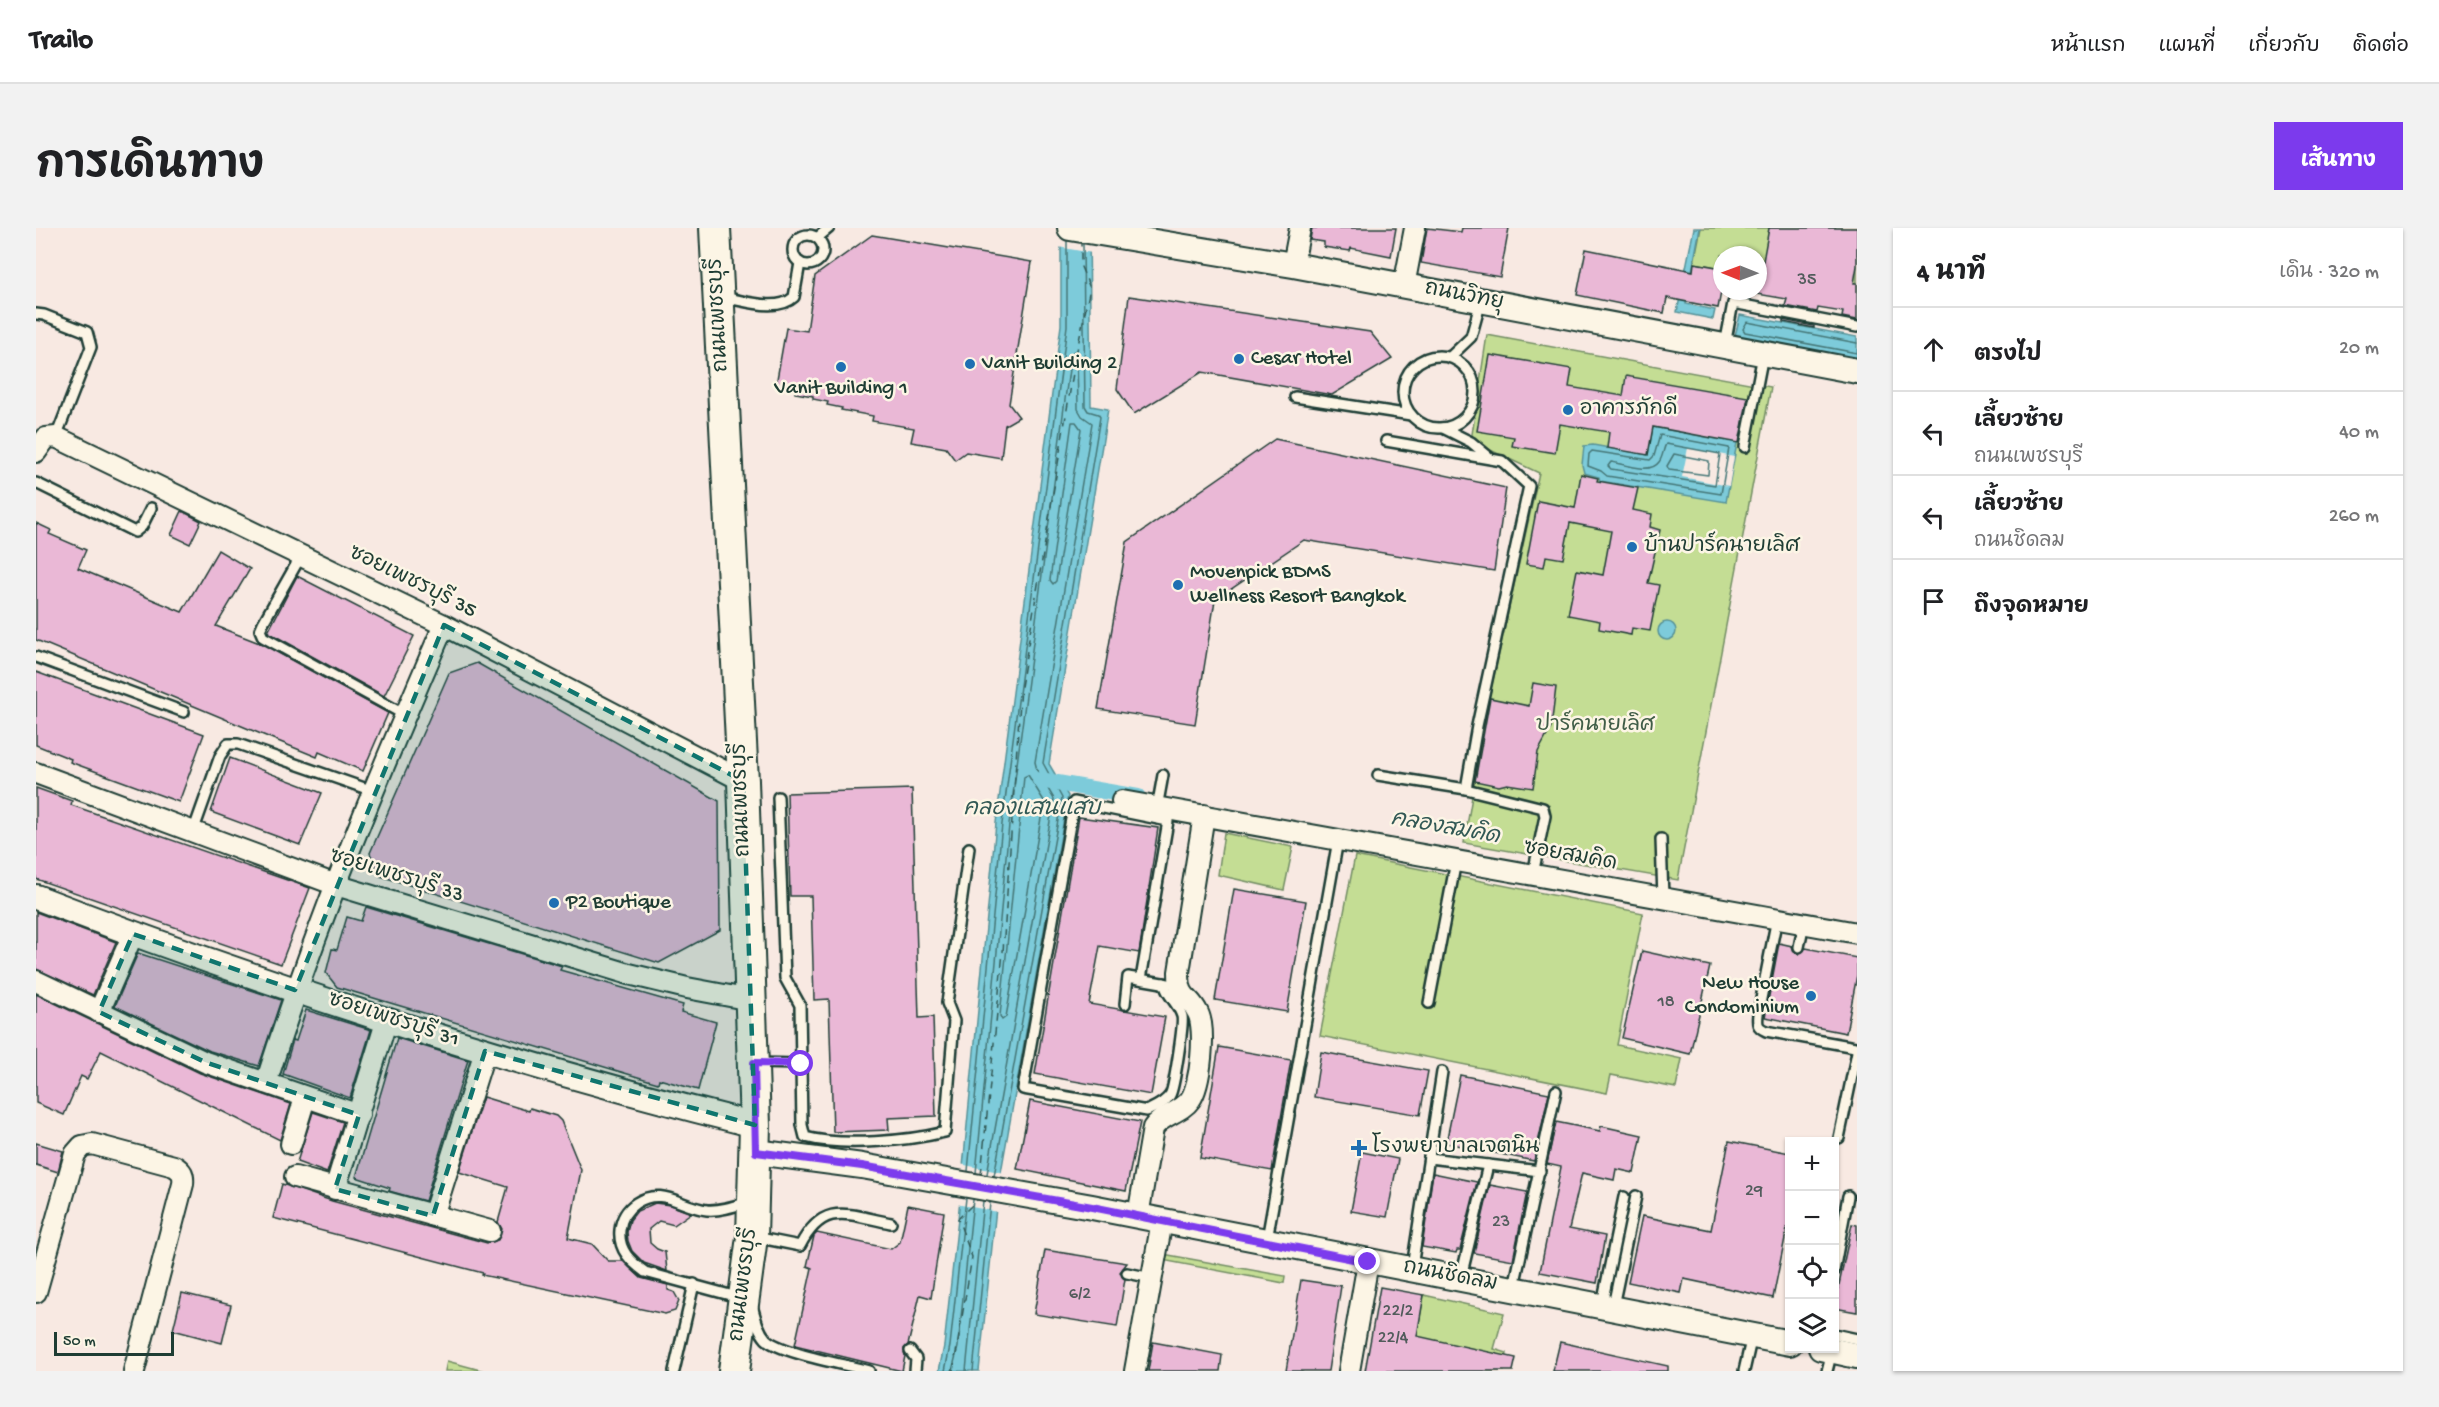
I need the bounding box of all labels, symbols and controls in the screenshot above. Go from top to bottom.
text: Trailo [30,25,93,58]
text: หน้าแรก [2051,35,2126,60]
text: แผนที่ [2159,35,2215,60]
text: เกี่ยวกับ [2248,35,2320,60]
text: ติดต่อ [2353,35,2409,60]
button: เส้นทาง [2274,122,2403,190]
text: การเดินทาง [36,144,264,193]
north arrow [1713,246,1767,300]
street label: ถนนเพชรบุรี [702,257,735,373]
text: 4 นาที [1917,259,1986,290]
text: เดิน · 320 m [2279,262,2379,285]
house number: 35 [1797,270,1816,291]
street label: ถนนวิทยุ [1422,274,1506,317]
icon: ahead [1917,333,1950,366]
text: 20 m [2339,338,2379,361]
text: ตรงไป [1974,343,2042,369]
place label: Cesar Hotel [1251,347,1352,372]
place label: Vanit Building 2 [981,352,1117,377]
marker: Cesar Hotel [1232,352,1246,366]
marker: Vanit Building 2 [963,357,977,371]
marker: Vanit Building 1 [834,360,848,374]
place label: Vanit Building 1 [773,377,908,402]
place label: อาคารภักดี [1580,395,1677,423]
marker: อาคารภักดี [1561,403,1575,417]
text: เลี้ยวซ้าย [1974,409,2064,435]
icon: left [1917,417,1950,450]
text: 40 m [2339,422,2379,445]
text: ถนนเพชรบุรี [1974,447,2083,470]
text: เลี้ยวซ้าย [1974,493,2064,519]
icon: left [1917,501,1950,534]
text: 260 m [2329,506,2379,529]
place label: บ้านปาร์คนายเลิศ [1644,531,1801,560]
text: ถนนชิดลม [1974,531,2065,554]
street label: ซอยเพชรบุรี 35 [344,539,481,625]
marker: บ้านปาร์คนายเลิศ [1625,540,1639,554]
place label: Movenpick BDMS Wellness Resort Bangkok [1190,561,1407,610]
marker: Movenpick BDMS Wellness Resort Bangkok [1171,578,1185,592]
icon: arrive [1917,585,1950,618]
text: ถึงจุดหมาย [1974,595,2089,621]
park label: ปาร์คนายเลิศ [1536,710,1656,739]
street label: ถนนเพชรบุรี [726,742,757,858]
water label: คลองแสนแสบ [964,797,1103,823]
water label: คลองสมคิด [1389,804,1503,852]
street label: ซอยสมคิด [1521,834,1619,878]
street label: ซอยเพชรบุรี 33 [326,842,467,909]
place label: P2 Boutique [565,891,672,916]
marker: P2 Boutique [547,896,561,910]
place label: New House Condominium [1685,972,1800,1021]
street label: ซอยเพชรบุรี 31 [324,985,463,1054]
marker: New House Condominium [1804,989,1818,1003]
house number: 18 [1656,992,1675,1013]
route start [787,1050,813,1076]
place label: โรงพยาบาลเจตนิน [1372,1132,1540,1161]
map controls [1785,1137,1839,1353]
button: + [1785,1137,1839,1191]
marker: โรงพยาบาลเจตนิน [1350,1139,1368,1157]
house number: 29 [1745,1181,1763,1202]
button: − [1785,1191,1839,1245]
house number: 23 [1492,1212,1510,1233]
street label: ถนนเพชรบุรี [723,1226,764,1343]
button: locate [1785,1245,1839,1299]
route end [1354,1248,1380,1274]
street label: ถนนชิดลม [1401,1253,1500,1298]
house number: 6/2 [1069,1284,1091,1305]
button: layers [1785,1299,1839,1353]
house number: 22/2 [1383,1301,1414,1322]
house number: 22/4 [1378,1328,1409,1349]
scale bar [54,1329,174,1356]
text: 50 m [63,1333,96,1352]

